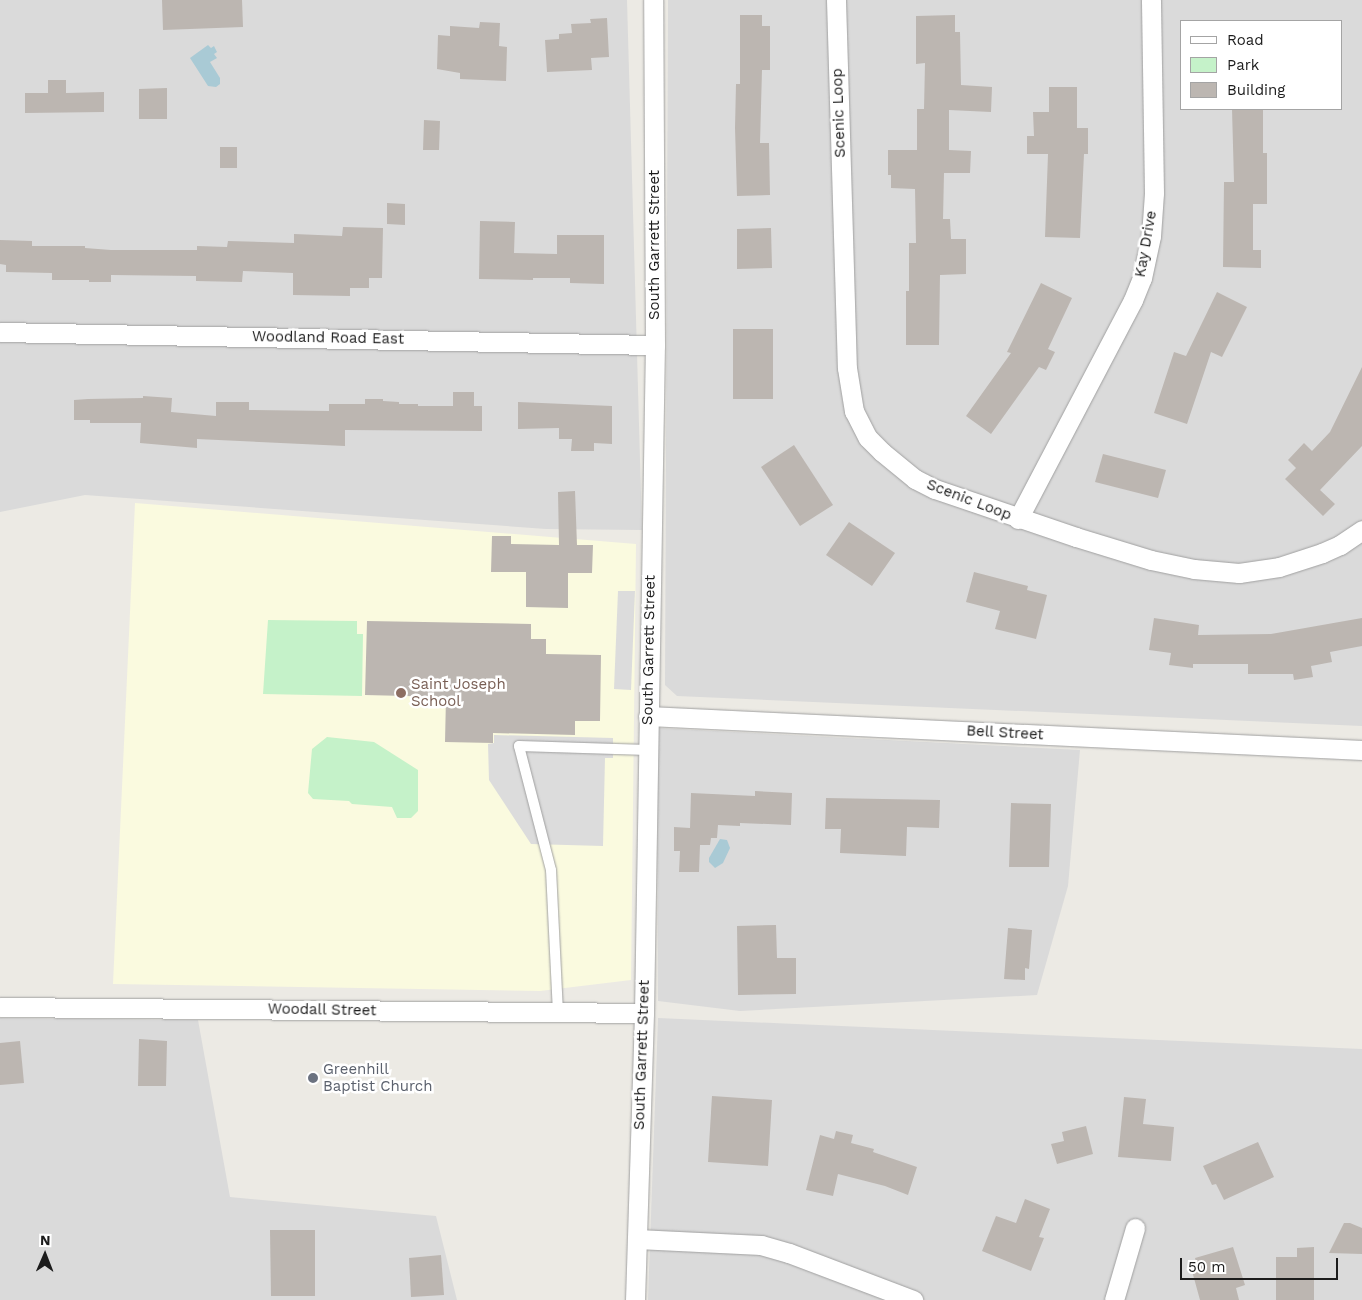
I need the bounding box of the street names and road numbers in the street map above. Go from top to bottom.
street label: Scenic Loop [828,68,850,158]
street label: South Garrett Street [646,170,664,320]
street label: Kay Drive [1131,209,1161,279]
street label: Woodland Road East [252,328,404,348]
street label: Scenic Loop [924,476,1014,524]
street label: South Garrett Street [639,575,659,725]
street label: Bell Street [966,722,1044,744]
street label: South Garrett Street [630,980,654,1130]
street label: Woodall Street [267,1000,377,1020]

